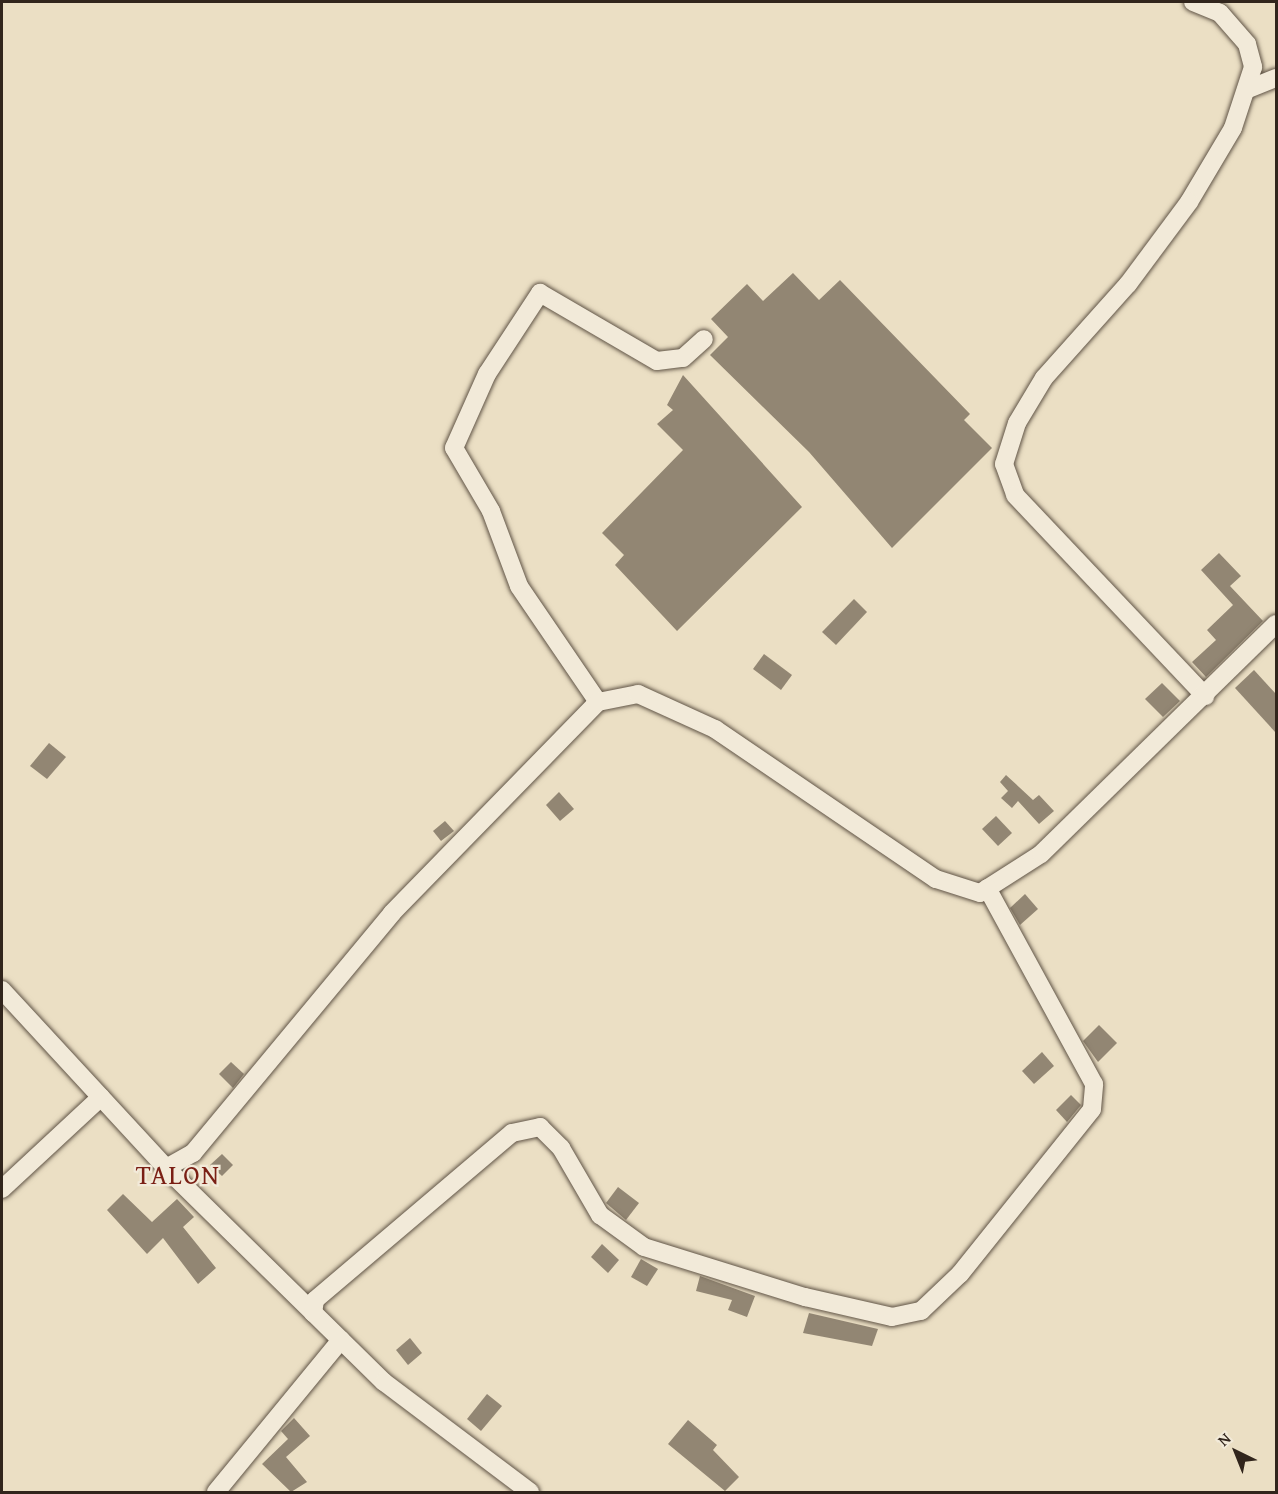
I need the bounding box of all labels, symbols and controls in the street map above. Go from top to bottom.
district label: TALON [136,1159,220,1191]
north arrow [1206,1422,1266,1482]
text: N [1212,1426,1236,1451]

